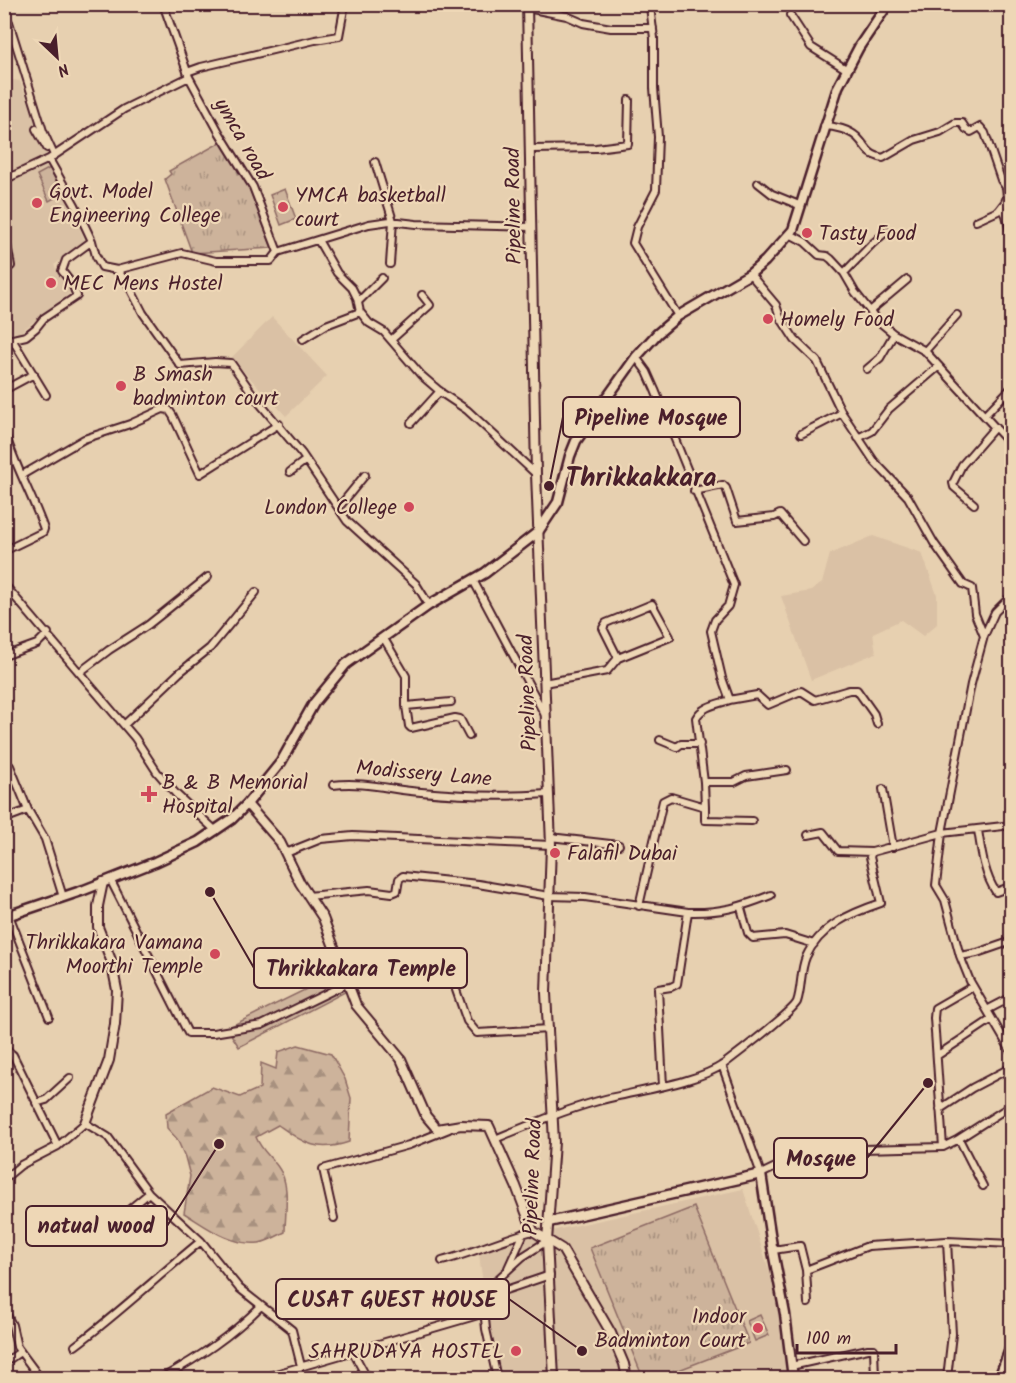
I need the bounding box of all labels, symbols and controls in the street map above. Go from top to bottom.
north arrow [27,27,87,87]
text: N [53,56,73,83]
street label: ymca road [204,91,279,188]
street label: Pipeline Road [497,147,532,265]
place label: Govt. Model Engineering College [49,176,221,233]
place label: YMCA basketball court [295,180,446,237]
marker: Govt. Model Engineering College [30,196,44,210]
marker: YMCA basketball court [276,200,290,214]
place label: Tasty Food [819,218,916,251]
marker: Tasty Food [800,226,814,240]
place label: MEC Mens Hostel [63,268,223,301]
marker: MEC Mens Hostel [44,276,58,290]
place label: Homely Food [780,304,894,337]
marker: Homely Food [761,312,775,326]
place label: B Smash badminton court [133,359,279,416]
marker: B Smash badminton court [114,379,128,393]
callout: Pipeline Mosque [563,397,740,437]
text: Pipeline Mosque [574,402,728,437]
district label: Thrikkakkara [565,457,717,500]
place label: London College [264,492,398,525]
marker: London College [402,500,416,514]
street label: Pipeline Road [510,633,547,752]
street label: Modissery Lane [355,752,494,797]
place label: B & B Memorial Hospital [162,767,308,824]
marker: B & B Memorial Hospital [140,785,158,803]
place label: Falafil Dubai [567,838,678,871]
marker: Falafil Dubai [548,846,562,860]
place label: Thrikkakara Vamana Moorthi Temple [25,927,204,984]
marker: Thrikkakara Vamana Moorthi Temple [208,947,222,961]
callout: Thrikkakara Temple [254,948,467,988]
text: Thrikkakara Temple [266,953,456,988]
street label: Pipeline Road [515,1117,552,1236]
callout: Mosque [774,1138,867,1178]
text: Mosque [786,1143,856,1178]
callout: natual wood [26,1206,167,1246]
text: natual wood [37,1210,156,1245]
callout: CUSAT GUEST HOUSE [276,1279,509,1319]
text: CUSAT GUEST HOUSE [287,1284,498,1319]
place label: Indoor Badminton Court [595,1301,747,1358]
scale bar [797,1317,896,1355]
marker: Indoor Badminton Court [751,1321,765,1335]
text: 100 m [806,1325,851,1354]
place label: SAHRUDAYA HOSTEL [309,1336,504,1369]
marker: SAHRUDAYA HOSTEL [509,1344,523,1358]

